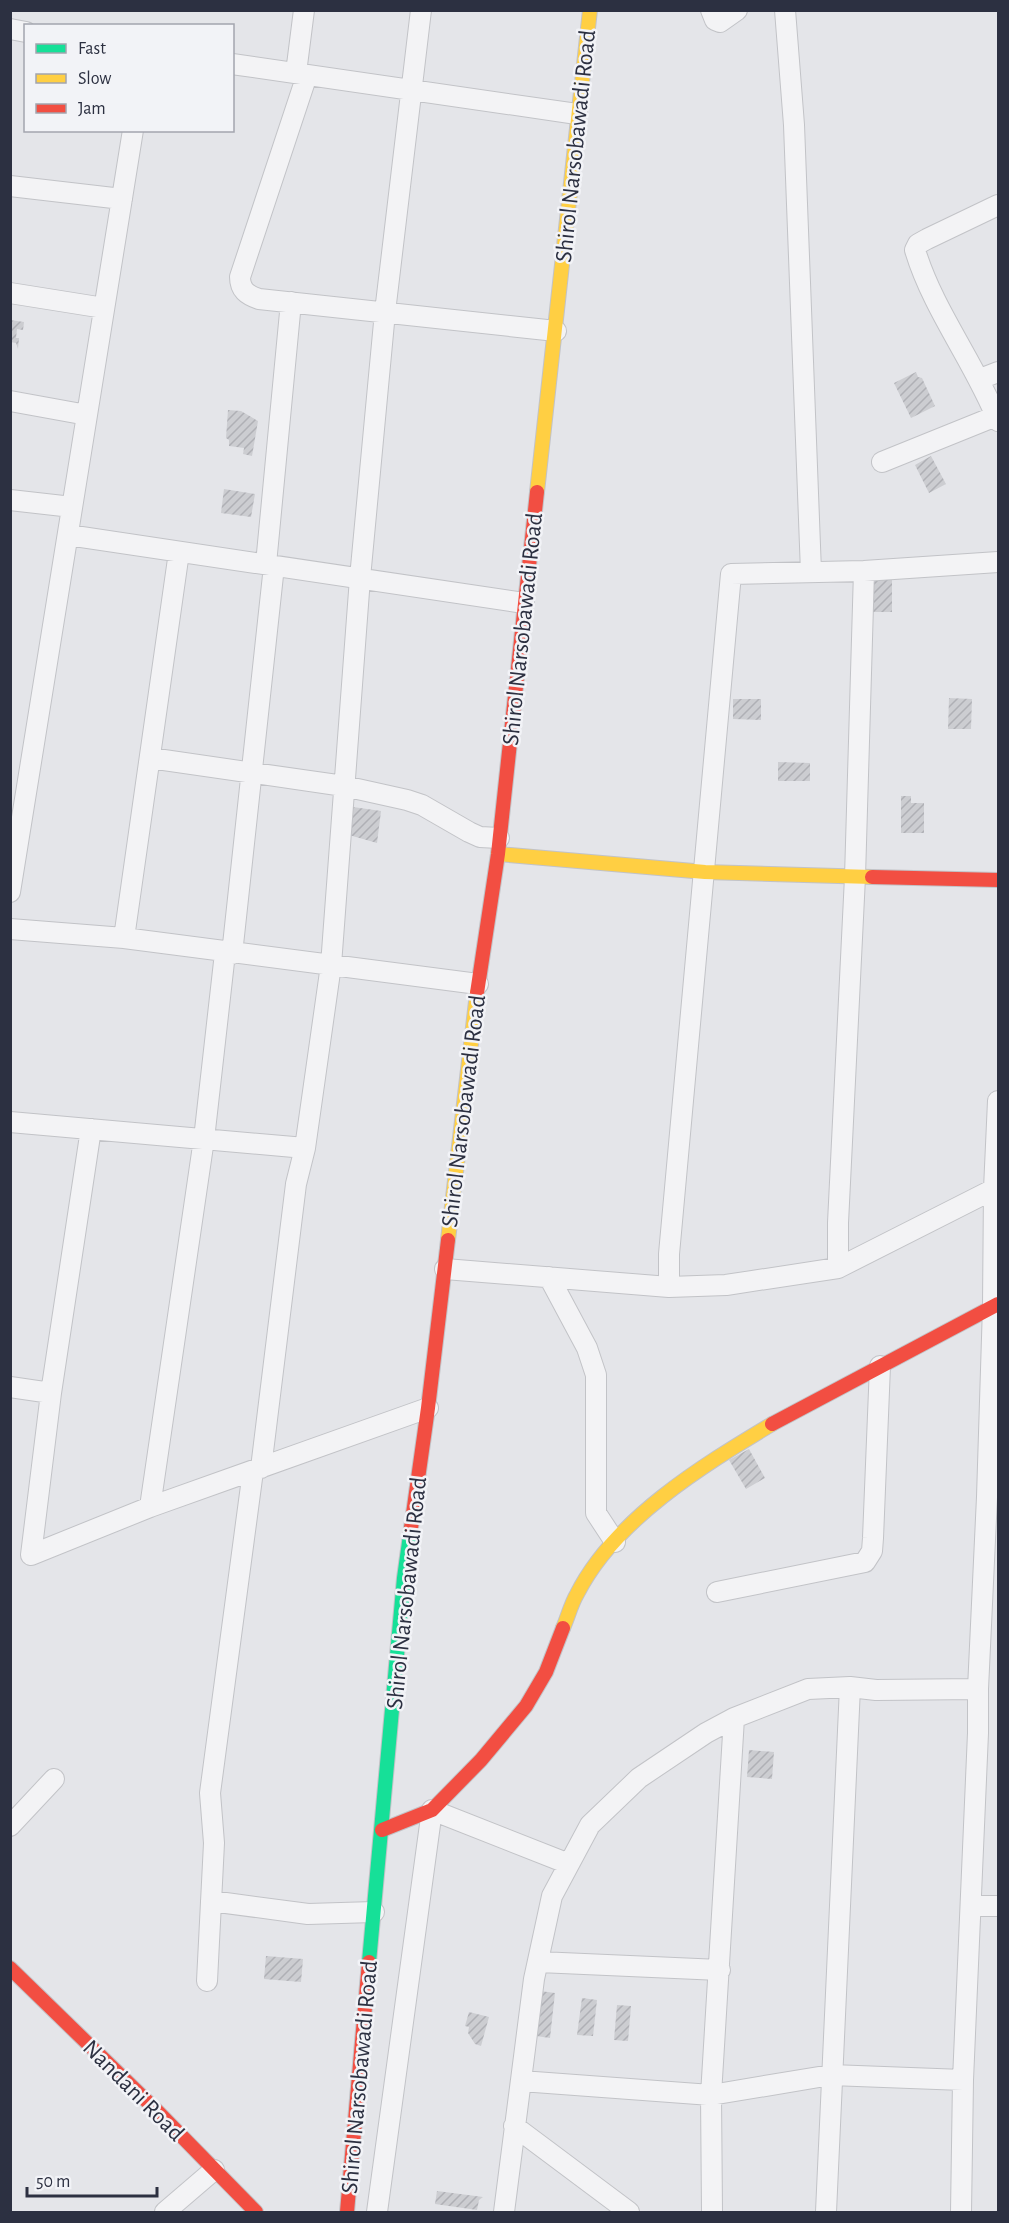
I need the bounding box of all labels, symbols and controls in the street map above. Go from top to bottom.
legend [24,24,234,132]
street label: Shirol Narsobawadi Road [552,29,600,264]
text: Fast [78,40,106,58]
text: Slow [78,70,111,88]
text: Jam [78,100,106,118]
street label: Shirol Narsobawadi Road [499,512,547,747]
street label: Shirol Narsobawadi Road [438,994,490,1229]
street label: Shirol Narsobawadi Road [383,1476,431,1711]
street label: Shirol Narsobawadi Road [338,1960,382,2195]
street label: Nandani Road [78,2035,189,2146]
scale bar [27,2160,158,2198]
text: 50 m [36,2173,70,2191]

